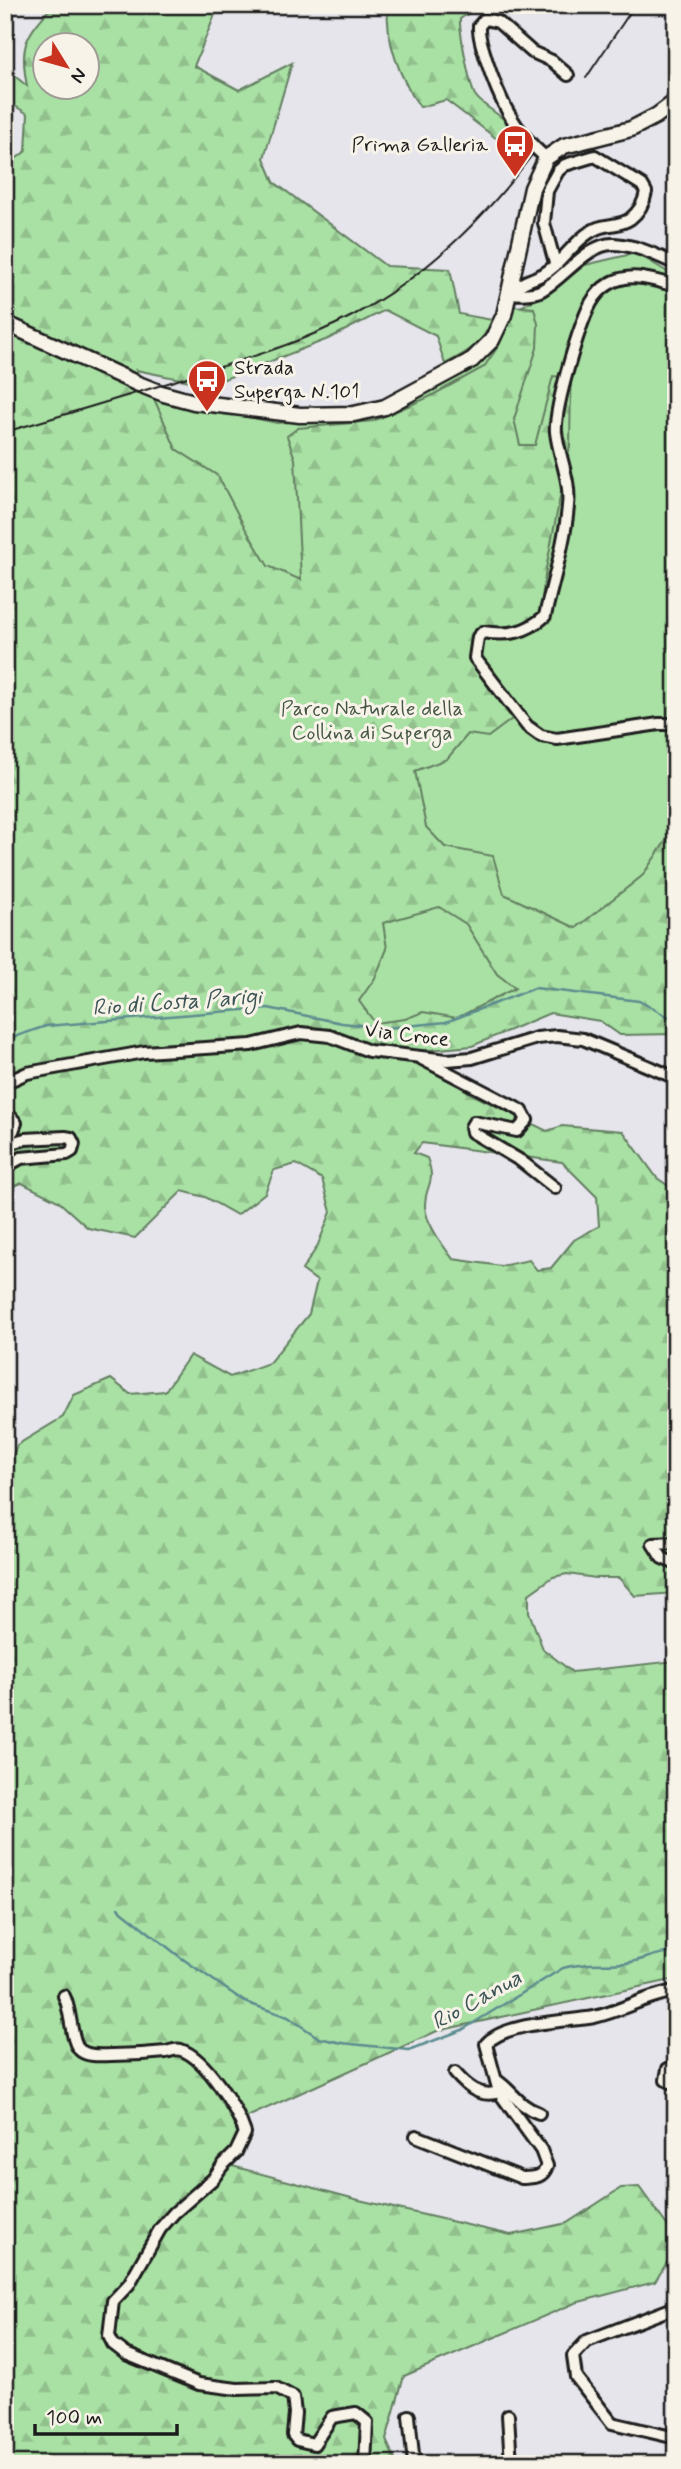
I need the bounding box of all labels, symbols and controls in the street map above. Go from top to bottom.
north arrow [32,32,102,102]
text: N [65,63,92,88]
bus stop icon: Prima Galleria [494,123,536,178]
place label: Prima Galleria [352,131,488,159]
place label: Strada Superga N.101 [234,354,359,406]
bus stop icon: Strada Superga N.101 [186,358,228,413]
park label: Parco Naturale della Collina di Superga [281,695,463,748]
water label: Rio di Costa Parigi [91,982,265,1026]
street label: Via Croce [363,1016,451,1054]
water label: Rio Canua [427,1964,527,2038]
scale bar [35,2392,177,2436]
text: 100 m [46,2404,102,2432]

